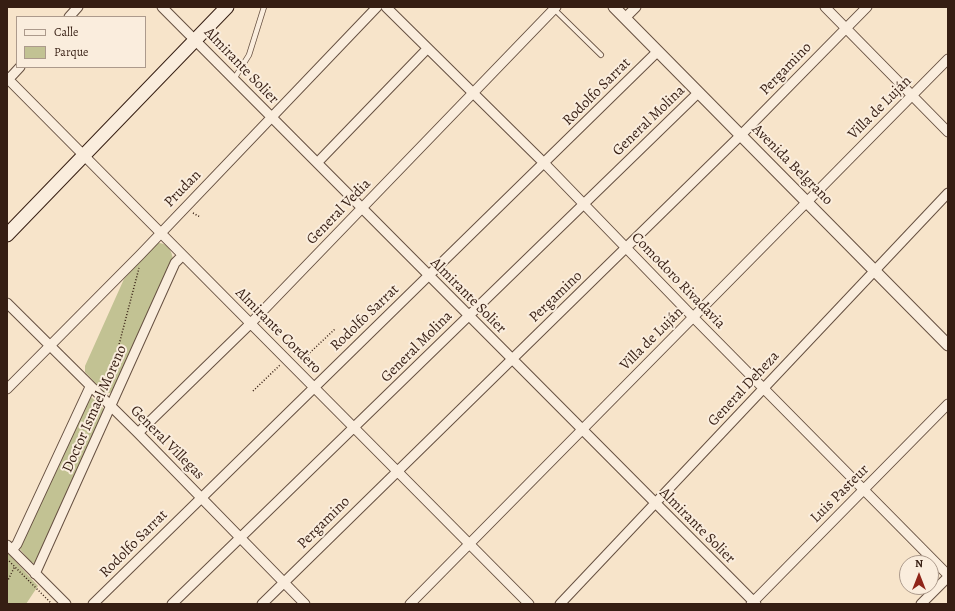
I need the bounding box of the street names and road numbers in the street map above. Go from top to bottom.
street label: Almirante Solier [200,24,282,108]
street label: Pergamino [756,39,816,99]
street label: Rodolfo Sarrat [559,54,635,130]
street label: Villa de Luján [844,72,916,144]
street label: General Molina [609,82,689,160]
street label: Avenida Belgrano [748,121,836,209]
street label: Prudan [161,166,205,212]
street label: General Vedia [303,175,375,249]
street label: Comodoro Rivadavia [627,229,729,333]
street label: Almirante Solier [426,254,510,338]
street label: Pergamino [526,267,586,327]
street label: Rodolfo Sarrat [327,281,403,355]
street label: Almirante Cordero [231,284,325,378]
street label: Villa de Luján [616,303,688,375]
street label: General Molina [378,308,456,386]
street label: Doctor Ismael Moreno [59,343,131,475]
street label: General Deheza [705,348,783,430]
street label: General Villegas [126,402,208,484]
street label: Luis Pasteur [807,461,873,527]
street label: Almirante Solier [655,484,739,568]
street label: Pergamino [294,493,354,553]
street label: Rodolfo Sarrat [96,506,172,582]

